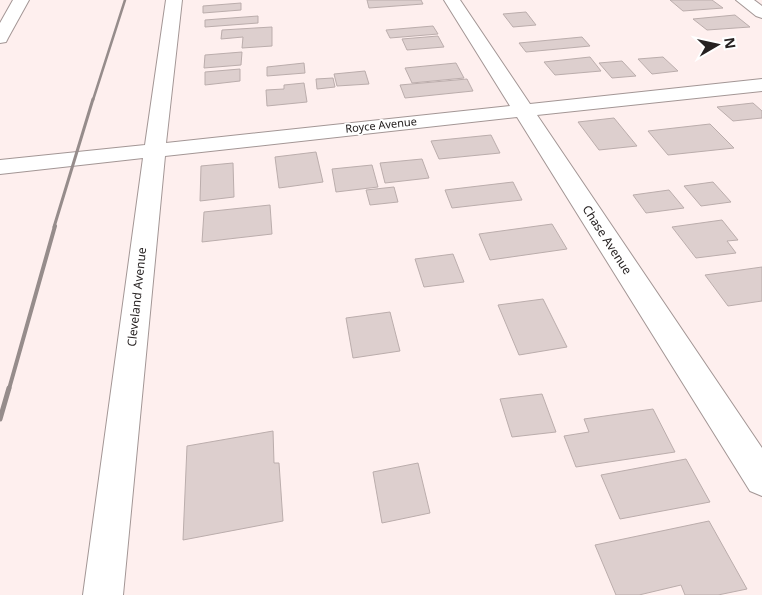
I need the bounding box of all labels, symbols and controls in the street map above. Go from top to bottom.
north arrow [692,20,742,70]
text: N [720,36,741,50]
street label: Royce Avenue [344,113,417,136]
street label: Chase Avenue [579,202,636,278]
street label: Cleveland Avenue [123,246,150,348]

